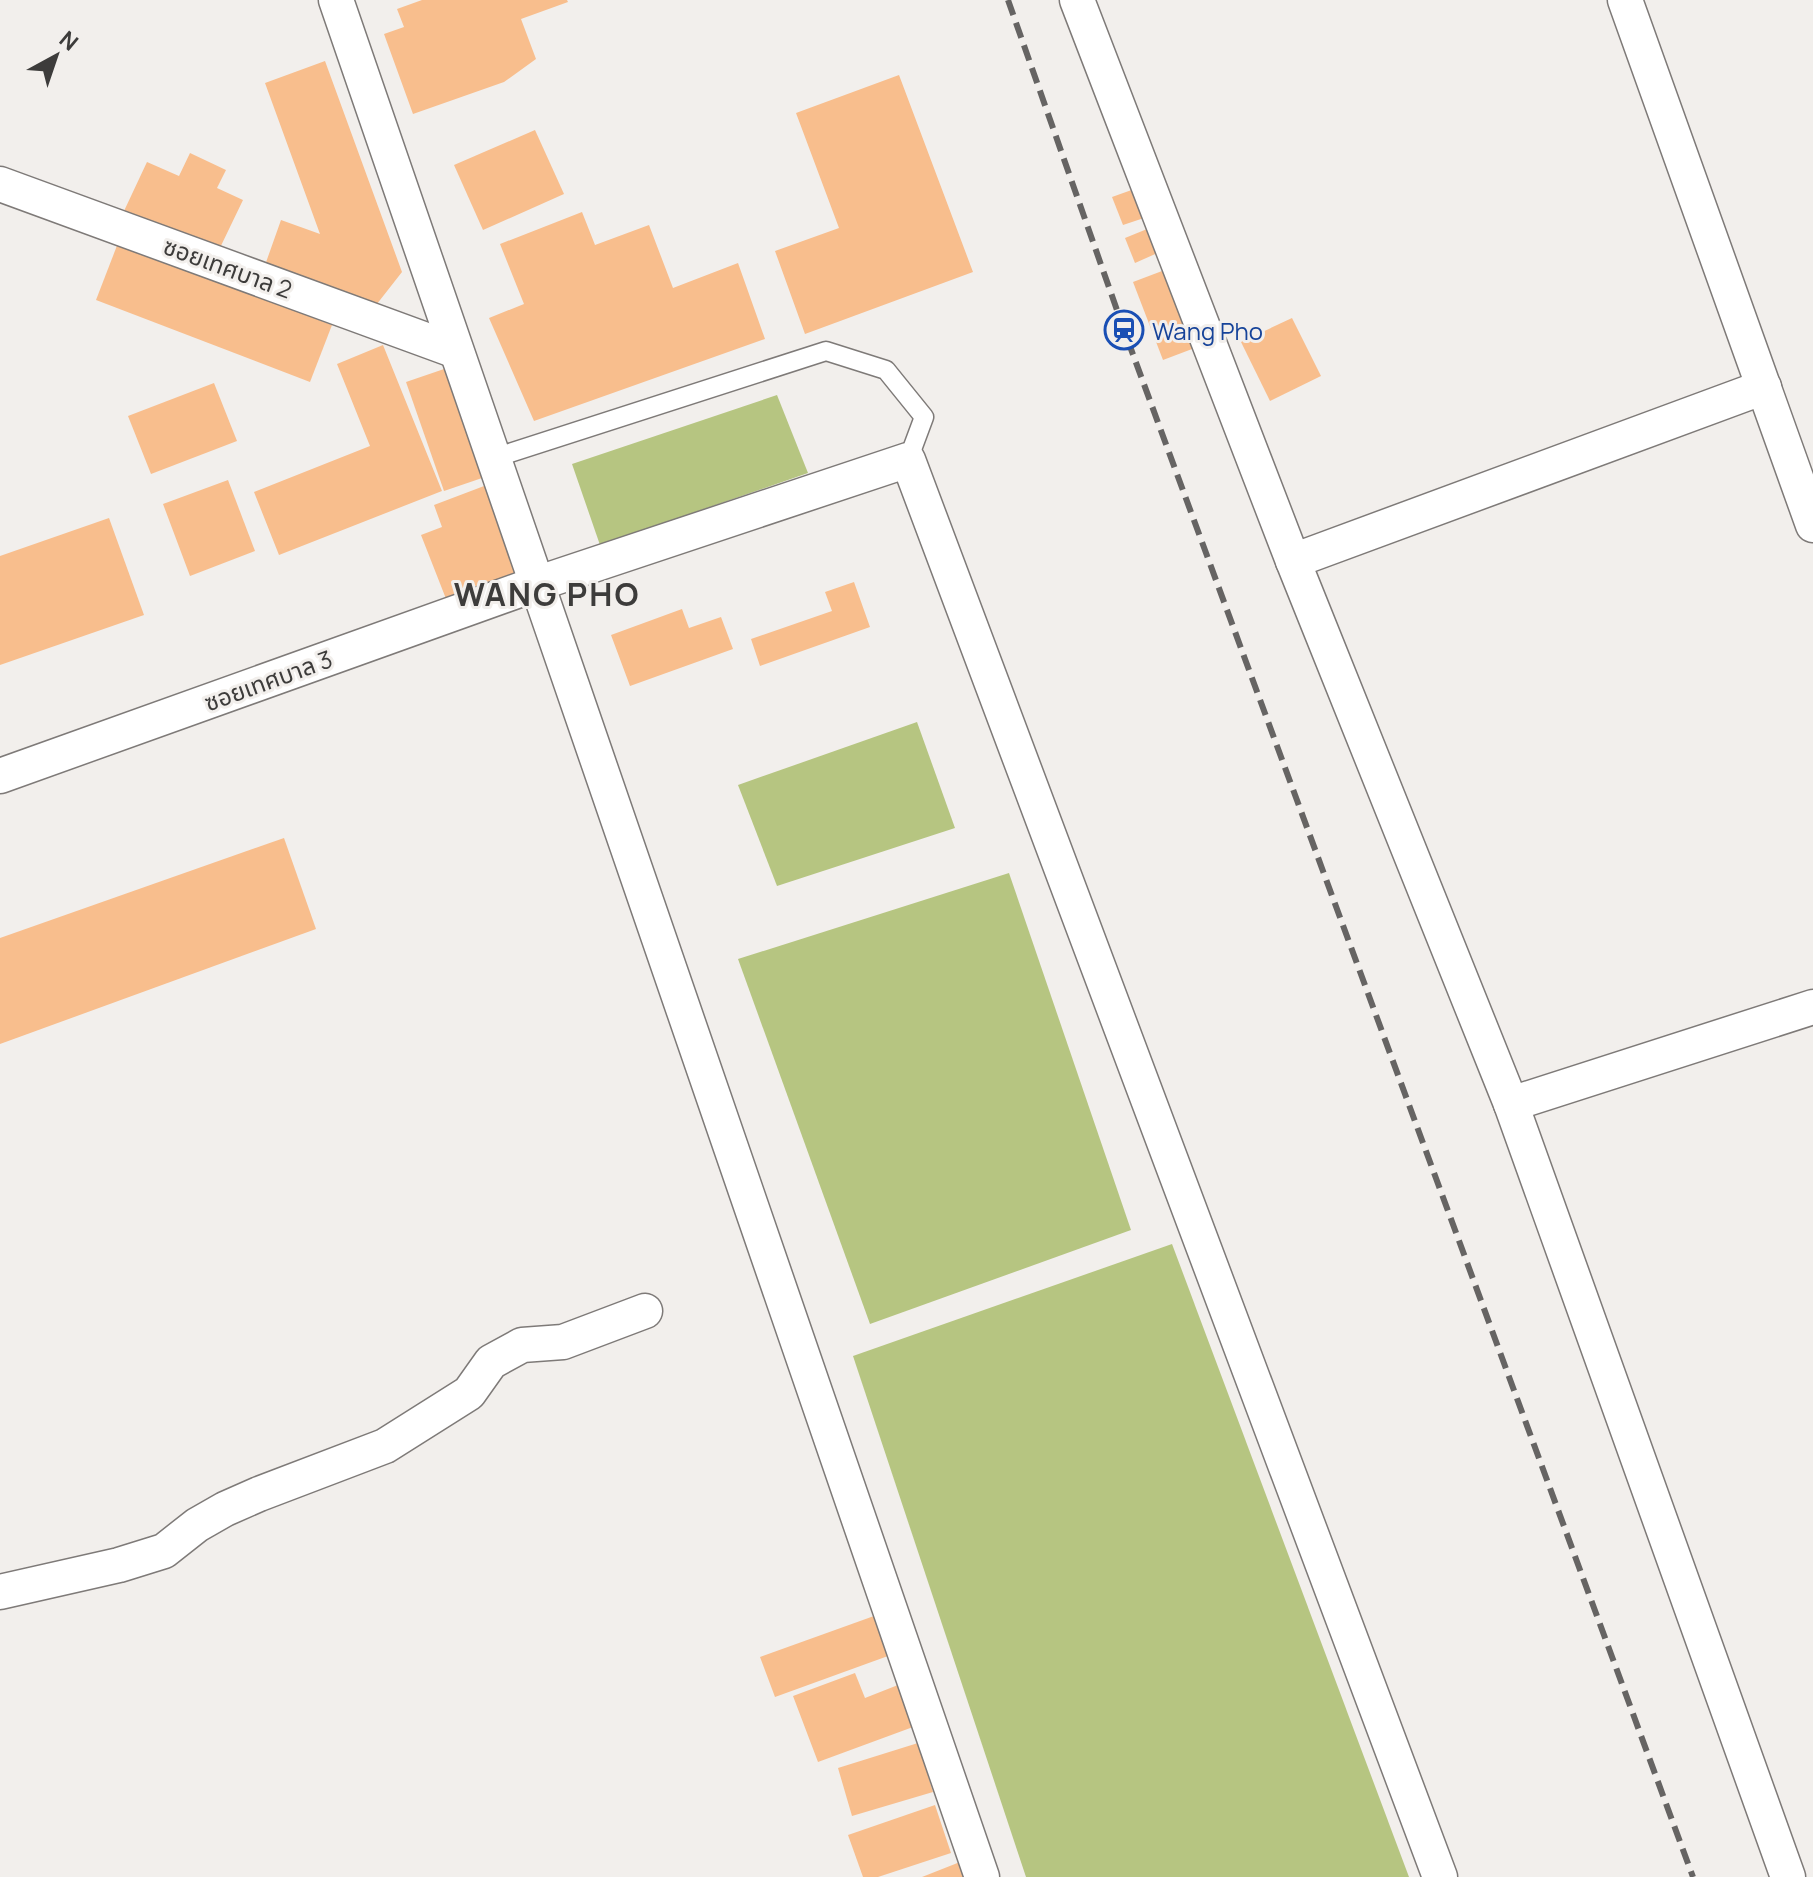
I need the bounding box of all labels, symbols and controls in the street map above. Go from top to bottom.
north arrow [16,16,96,96]
text: N [53,24,85,57]
street label: ซอยเทศบาล 2 [159,228,297,306]
station icon: Wang Pho [1103,309,1145,351]
place label: Wang Pho [1152,314,1263,347]
district label: WANG PHO [454,572,640,616]
street label: ซอยเทศบาล 3 [199,642,337,718]

